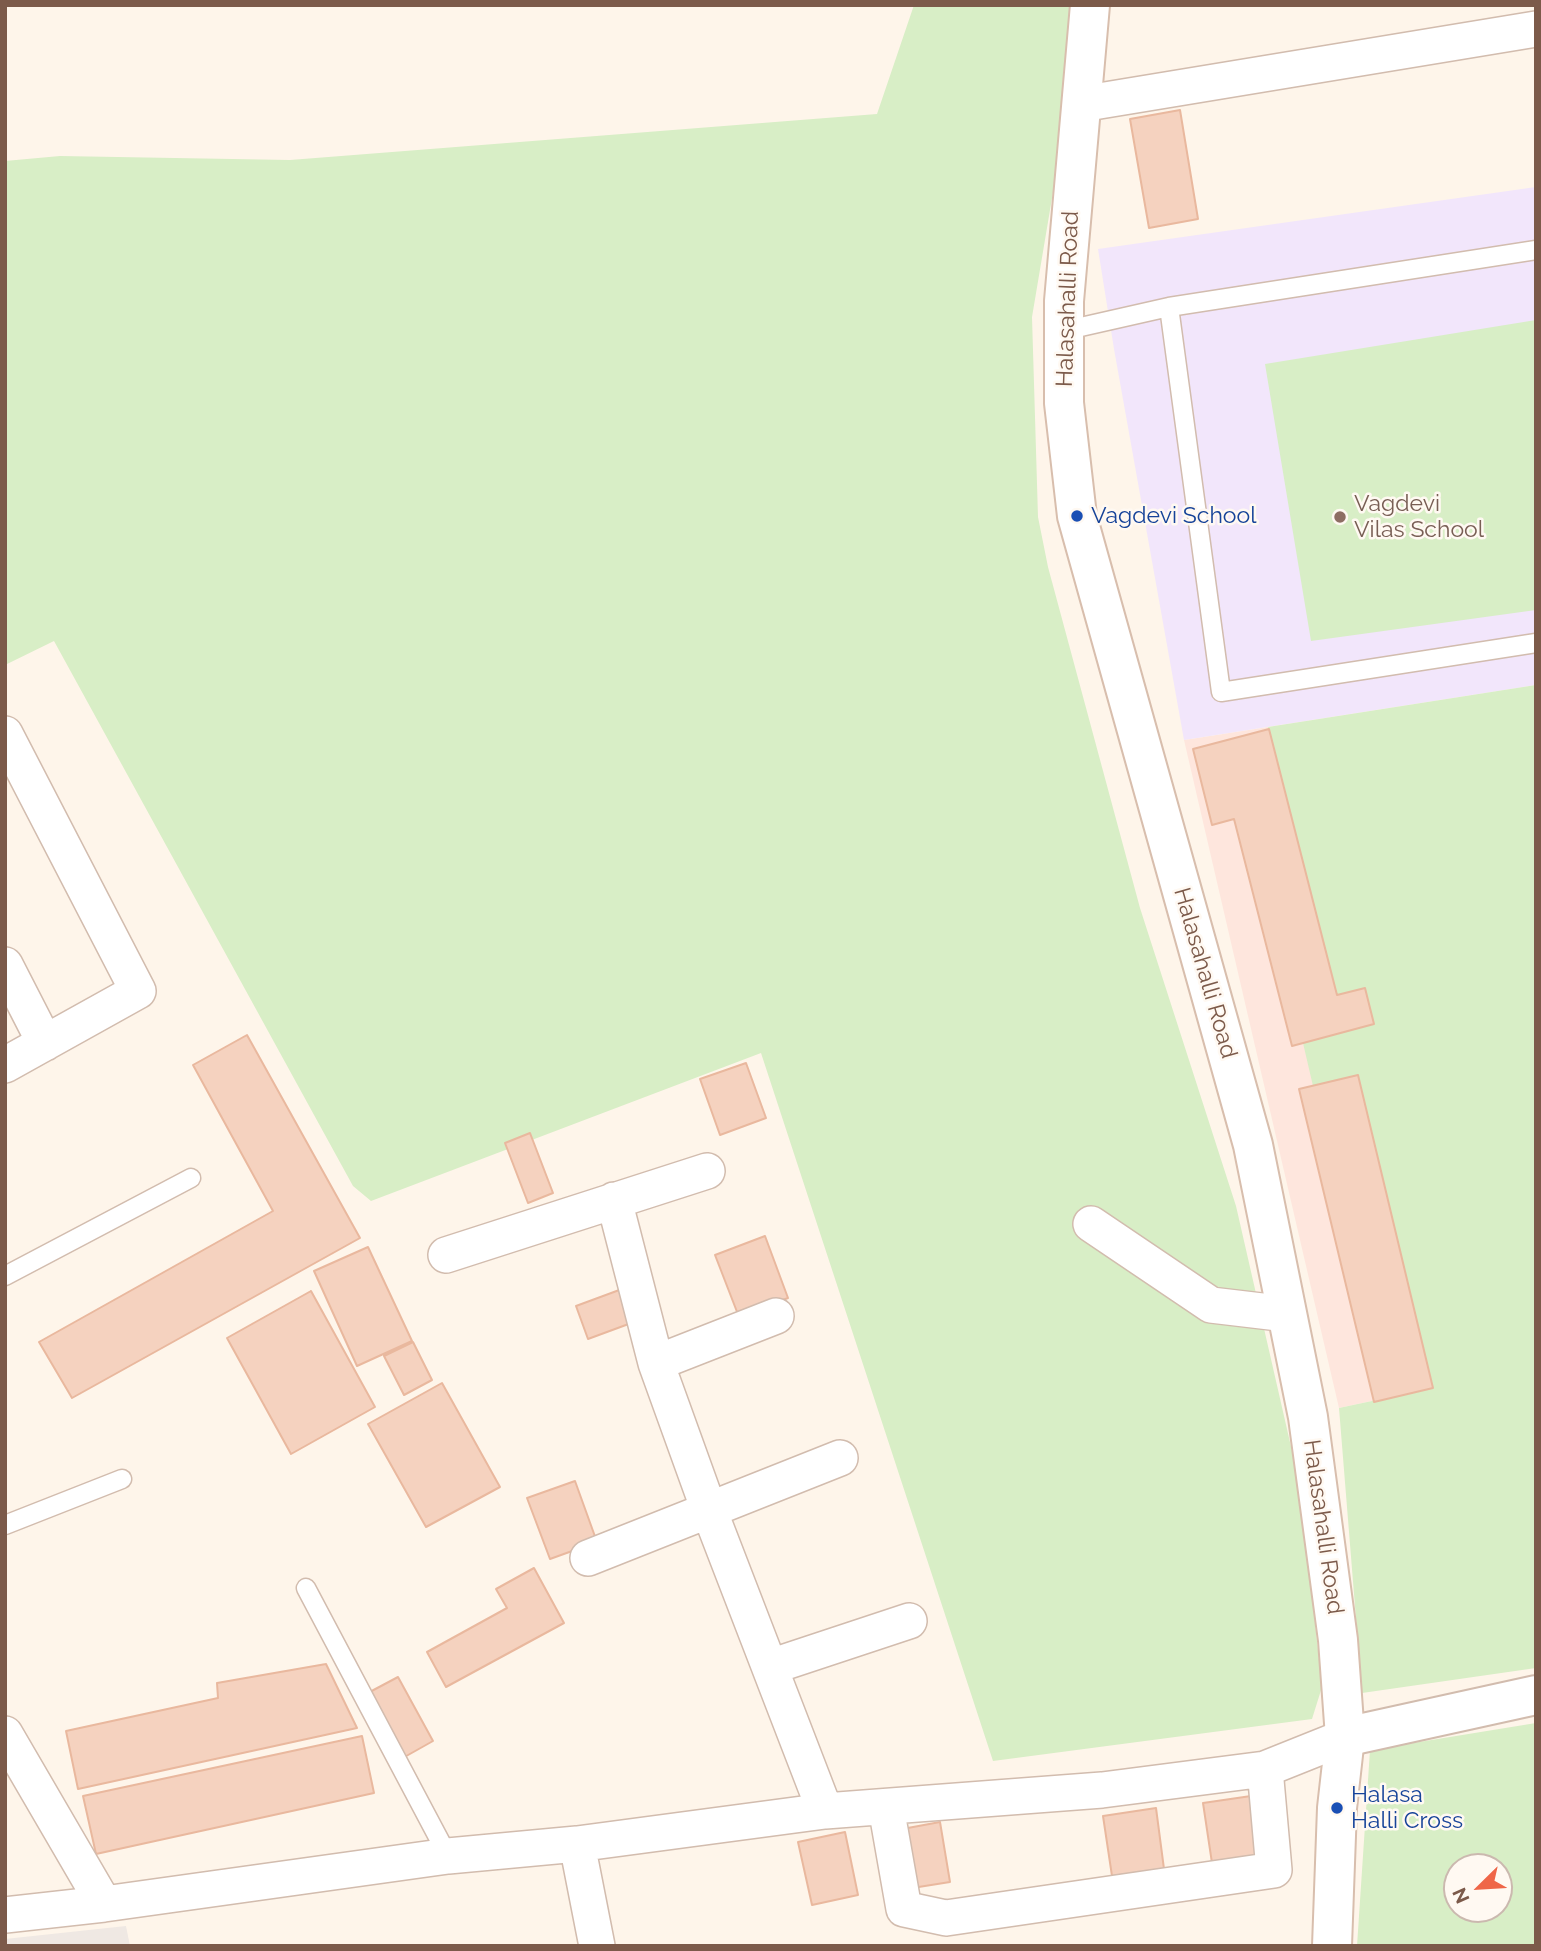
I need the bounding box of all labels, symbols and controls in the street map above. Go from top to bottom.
street label: Halasahalli Road [1051,210,1085,388]
place label: Vagdevi Vilas School [1354,490,1484,544]
place label: Vagdevi School [1091,502,1256,530]
marker: Vagdevi School [1069,508,1085,524]
marker: Vagdevi Vilas School [1332,509,1348,525]
street label: Halasahalli Road [1167,884,1243,1062]
street label: Halasahalli Road [1297,1438,1349,1616]
place label: Halasa Halli Cross [1351,1781,1463,1835]
marker: Halasa Halli Cross [1329,1800,1345,1816]
north arrow [1443,1853,1513,1923]
text: N [1448,1885,1474,1907]

